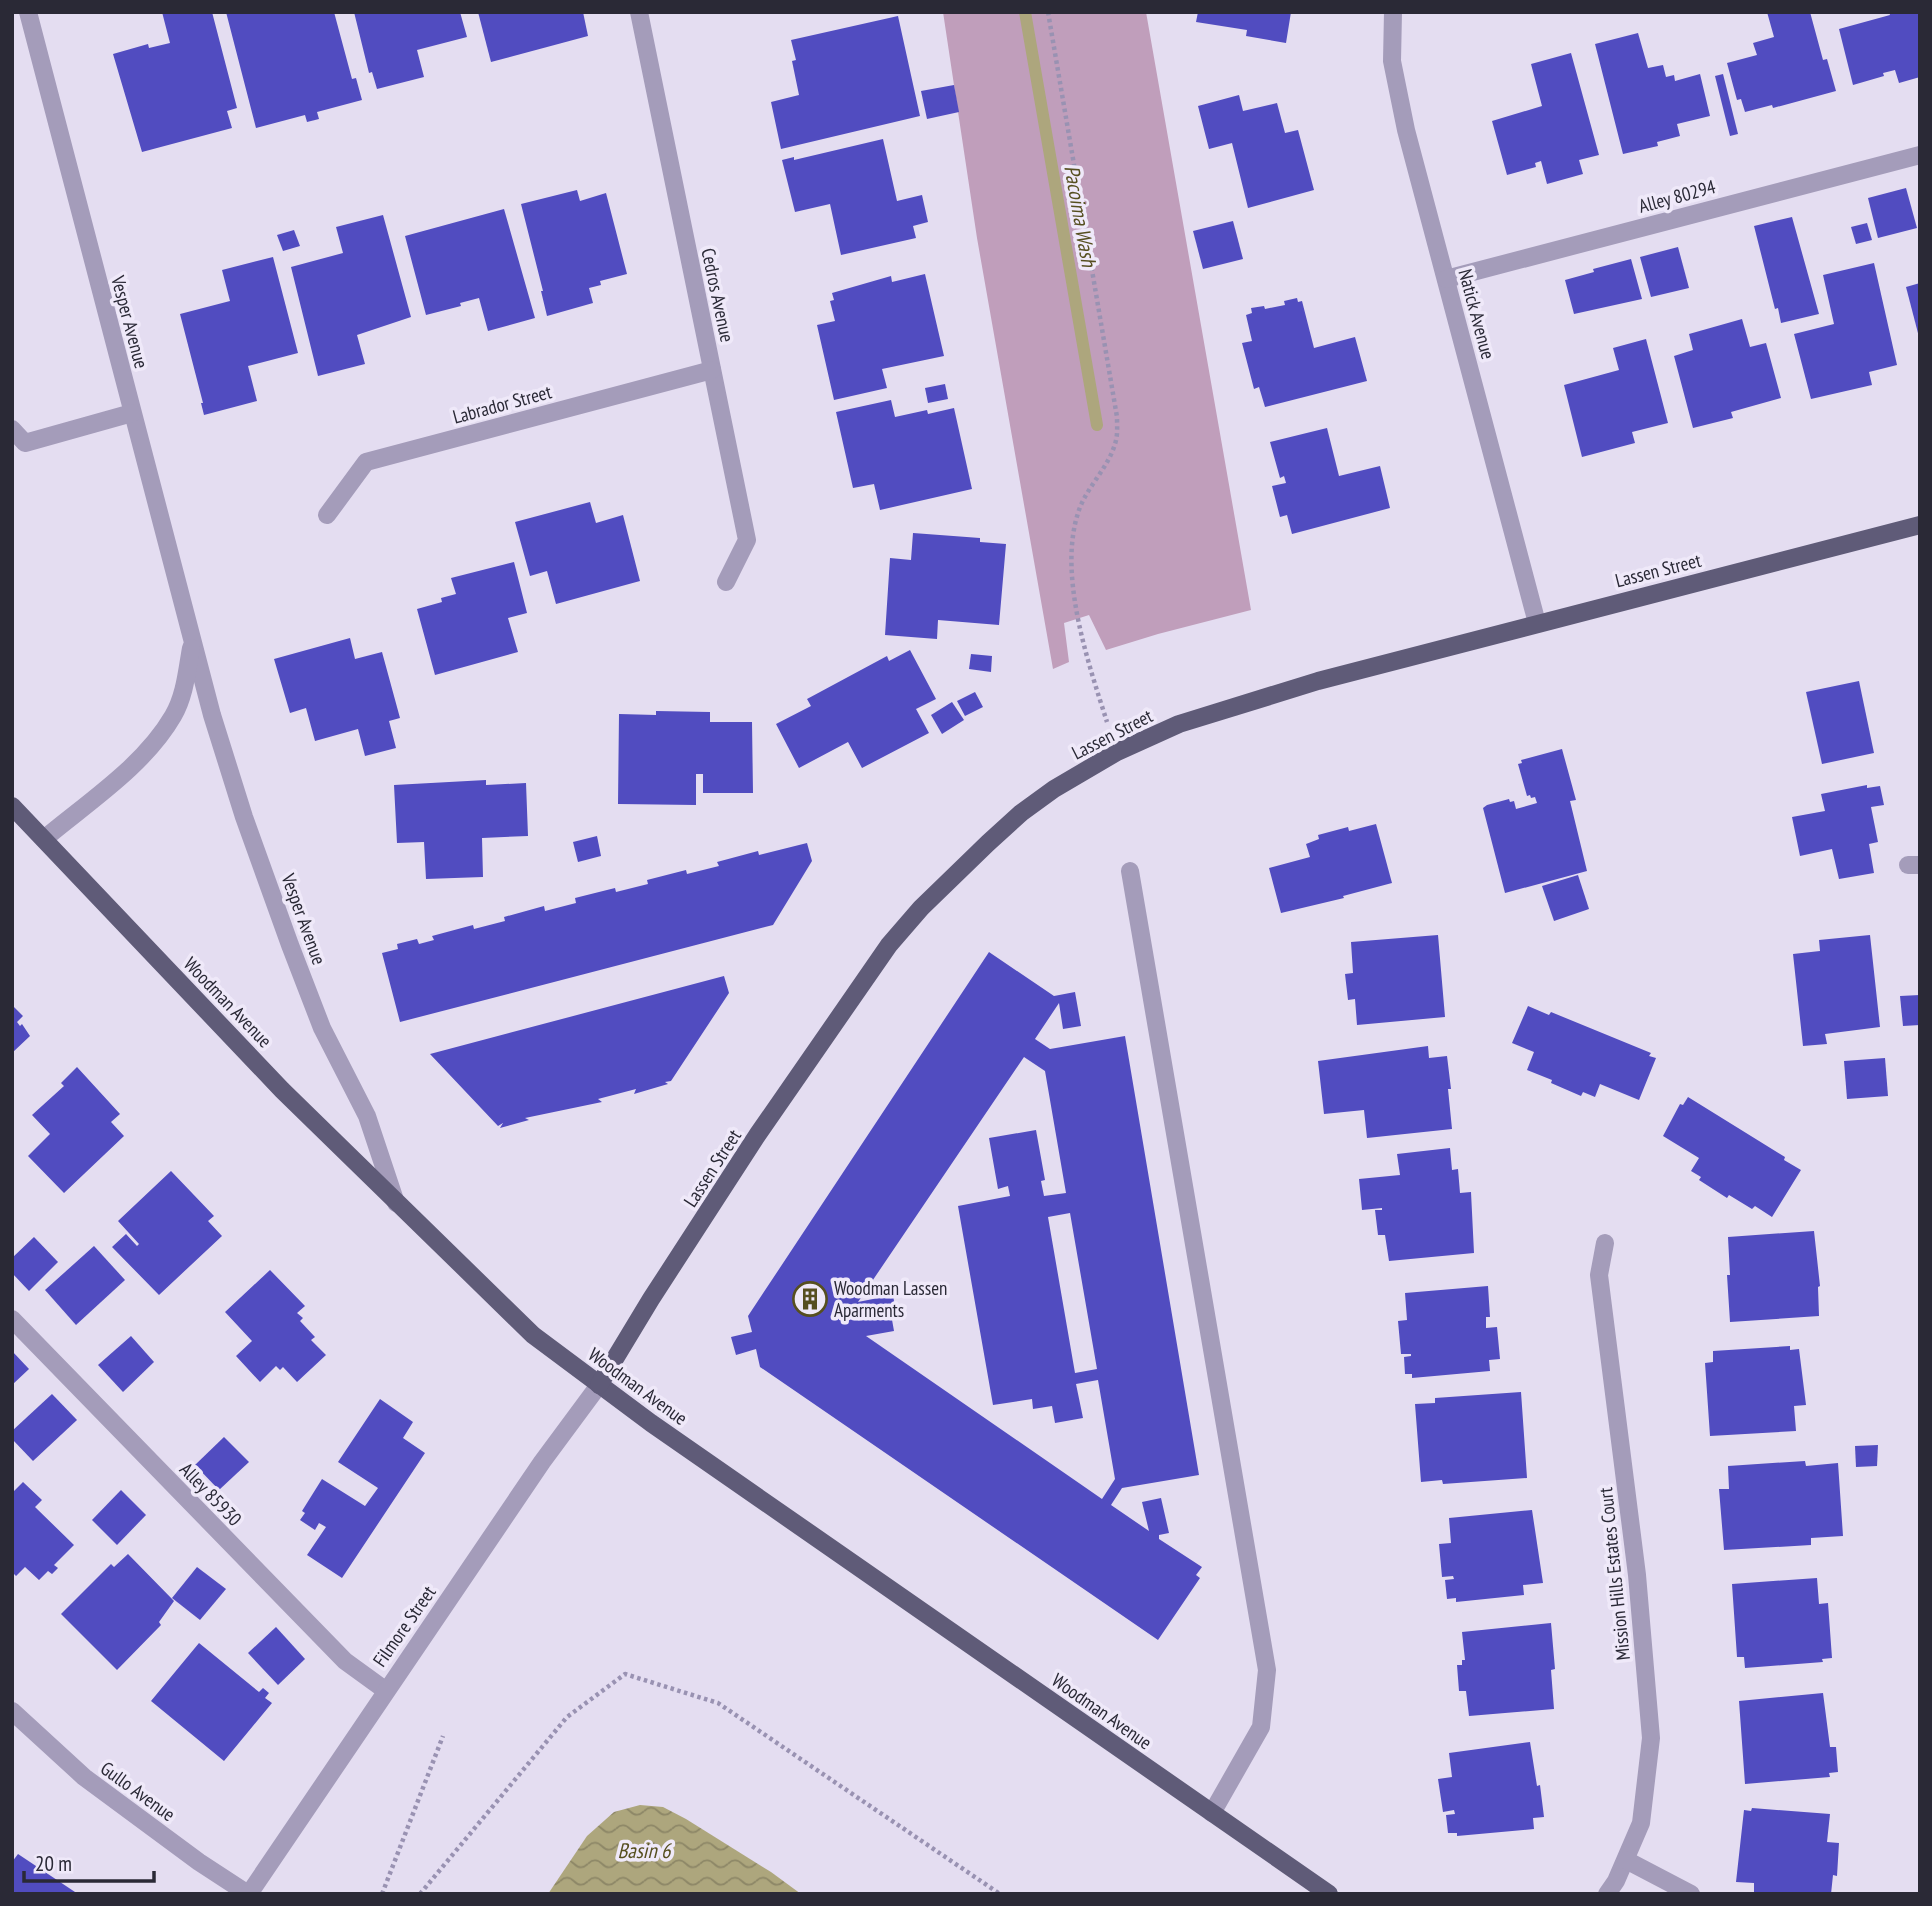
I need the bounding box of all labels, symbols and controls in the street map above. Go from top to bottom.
water label: Pacoima Wash [1058,163,1103,270]
street label: Alley 80294 [1636,174,1719,218]
street label: Cedros Avenue [696,246,740,344]
street label: Natick Avenue [1453,266,1501,362]
street label: Vesper Avenue [106,272,154,371]
street label: Labrador Street [450,379,555,429]
street label: Lassen Street [1613,548,1704,592]
street label: Lassen Street [1068,703,1157,765]
street label: Vesper Avenue [276,869,332,968]
street label: Woodman Avenue [179,952,277,1052]
street label: Lassen Street [678,1124,746,1211]
place label: Woodman Lassen Aparments [834,1276,947,1322]
building icon: Woodman Lassen Aparments [791,1280,829,1318]
street label: Woodman Avenue [584,1342,692,1430]
street label: Alley 85930 [175,1457,247,1531]
street label: Mission Hills Estates Court [1593,1486,1635,1662]
street label: Filmore Street [367,1580,441,1671]
street label: Woodman Avenue [1047,1668,1157,1754]
street label: Gullo Avenue [96,1756,180,1826]
water label: Basin 6 [617,1837,672,1864]
scale bar [24,1840,154,1884]
text: 20 m [35,1850,72,1877]

